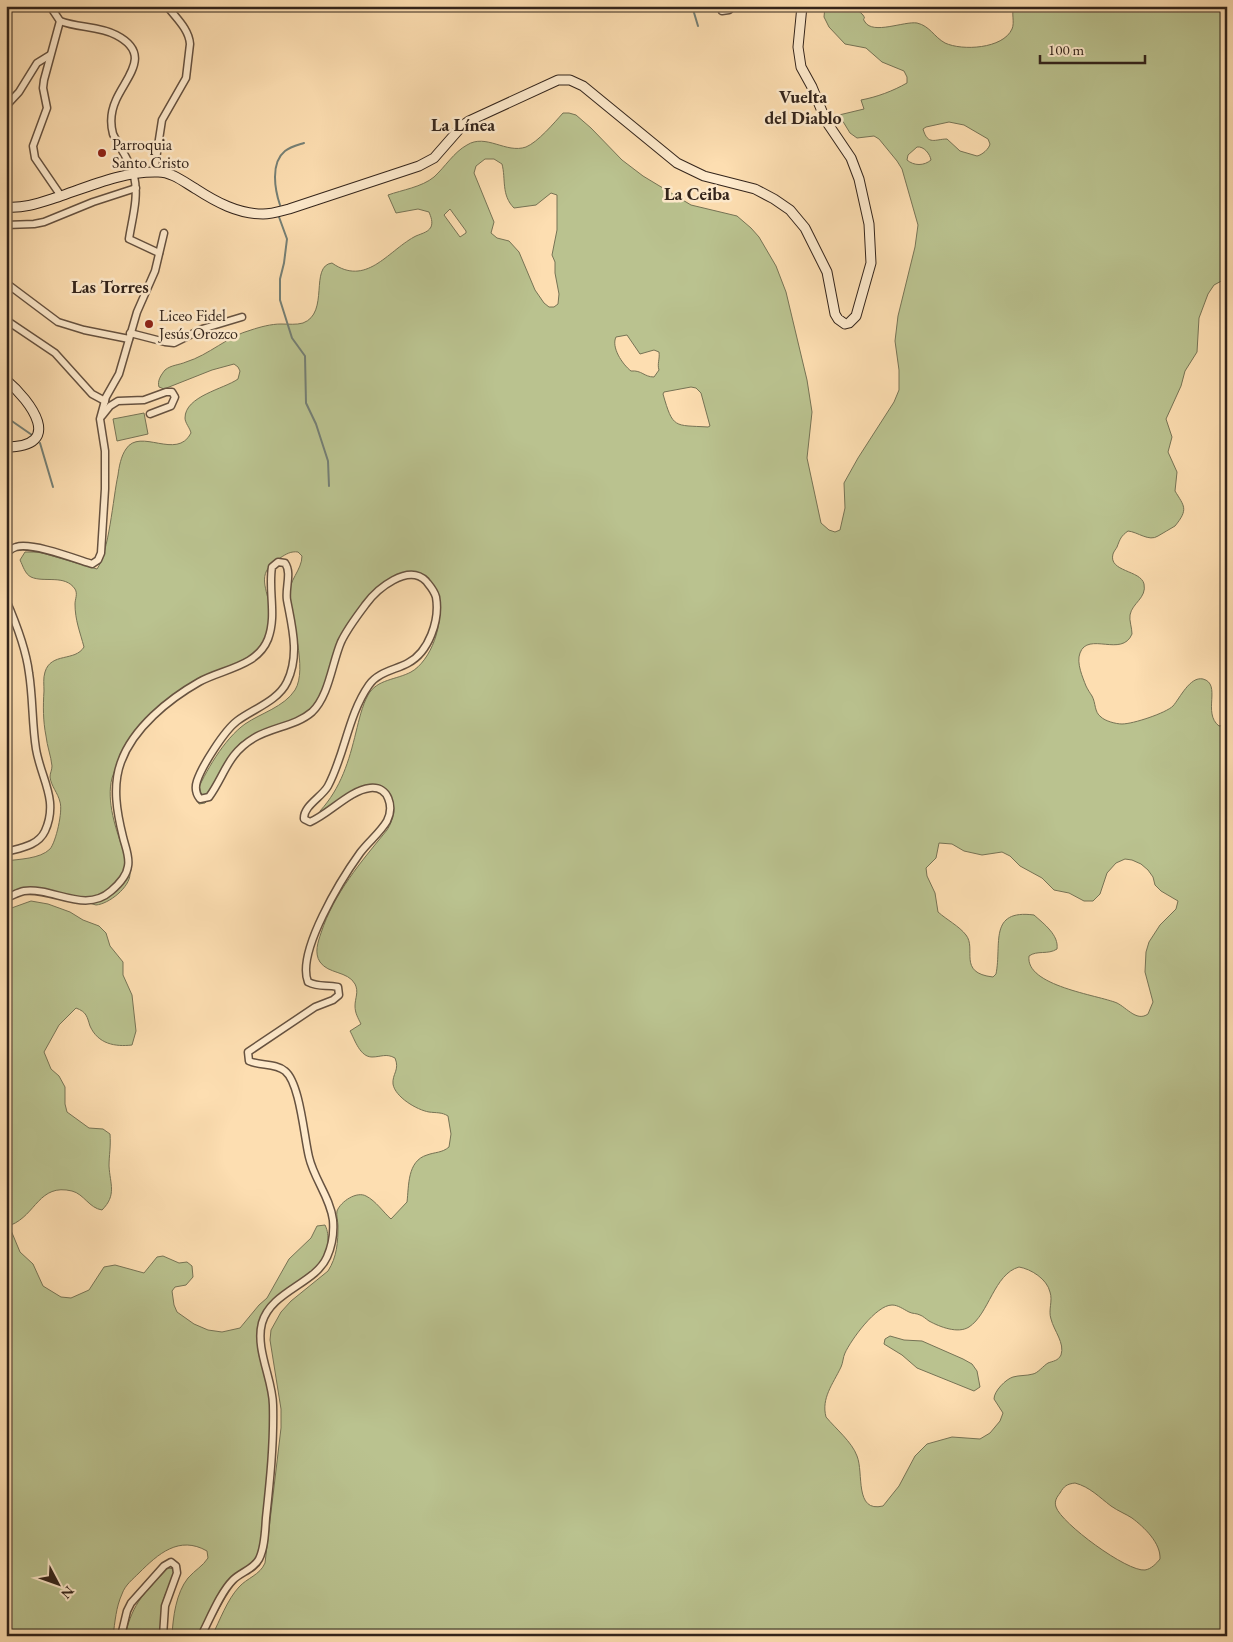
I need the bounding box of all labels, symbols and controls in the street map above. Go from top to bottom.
scale bar [1040,32,1146,64]
text: 100 m [1048,40,1085,59]
district label: Vuelta del Diablo [765,85,841,129]
district label: La Línea [431,113,495,136]
place label: Parroquia Santo Cristo [112,134,189,173]
marker: Parroquia Santo Cristo [96,147,108,159]
district label: La Ceiba [664,182,730,205]
district label: Las Torres [71,275,149,298]
place label: Liceo Fidel Jesús Orozco [157,305,238,344]
marker: Liceo Fidel Jesús Orozco [143,318,155,330]
north arrow [32,1560,82,1610]
text: N [57,1582,78,1603]

